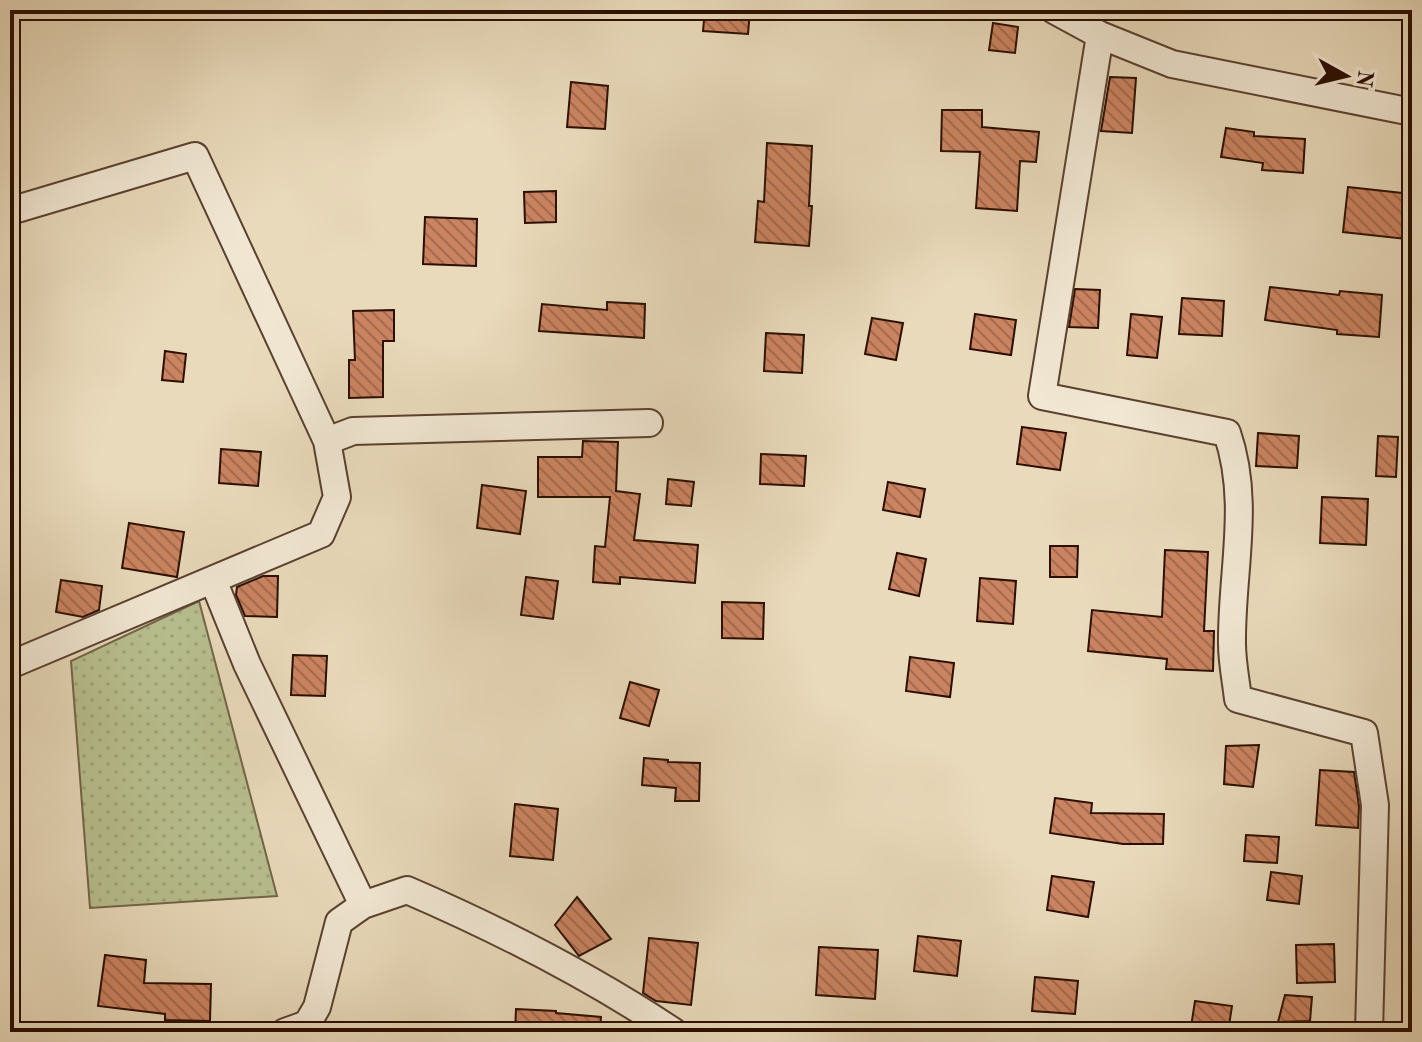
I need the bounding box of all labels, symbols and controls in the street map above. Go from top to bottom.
north arrow [1306,36,1386,116]
text: N [1352,69,1376,89]

